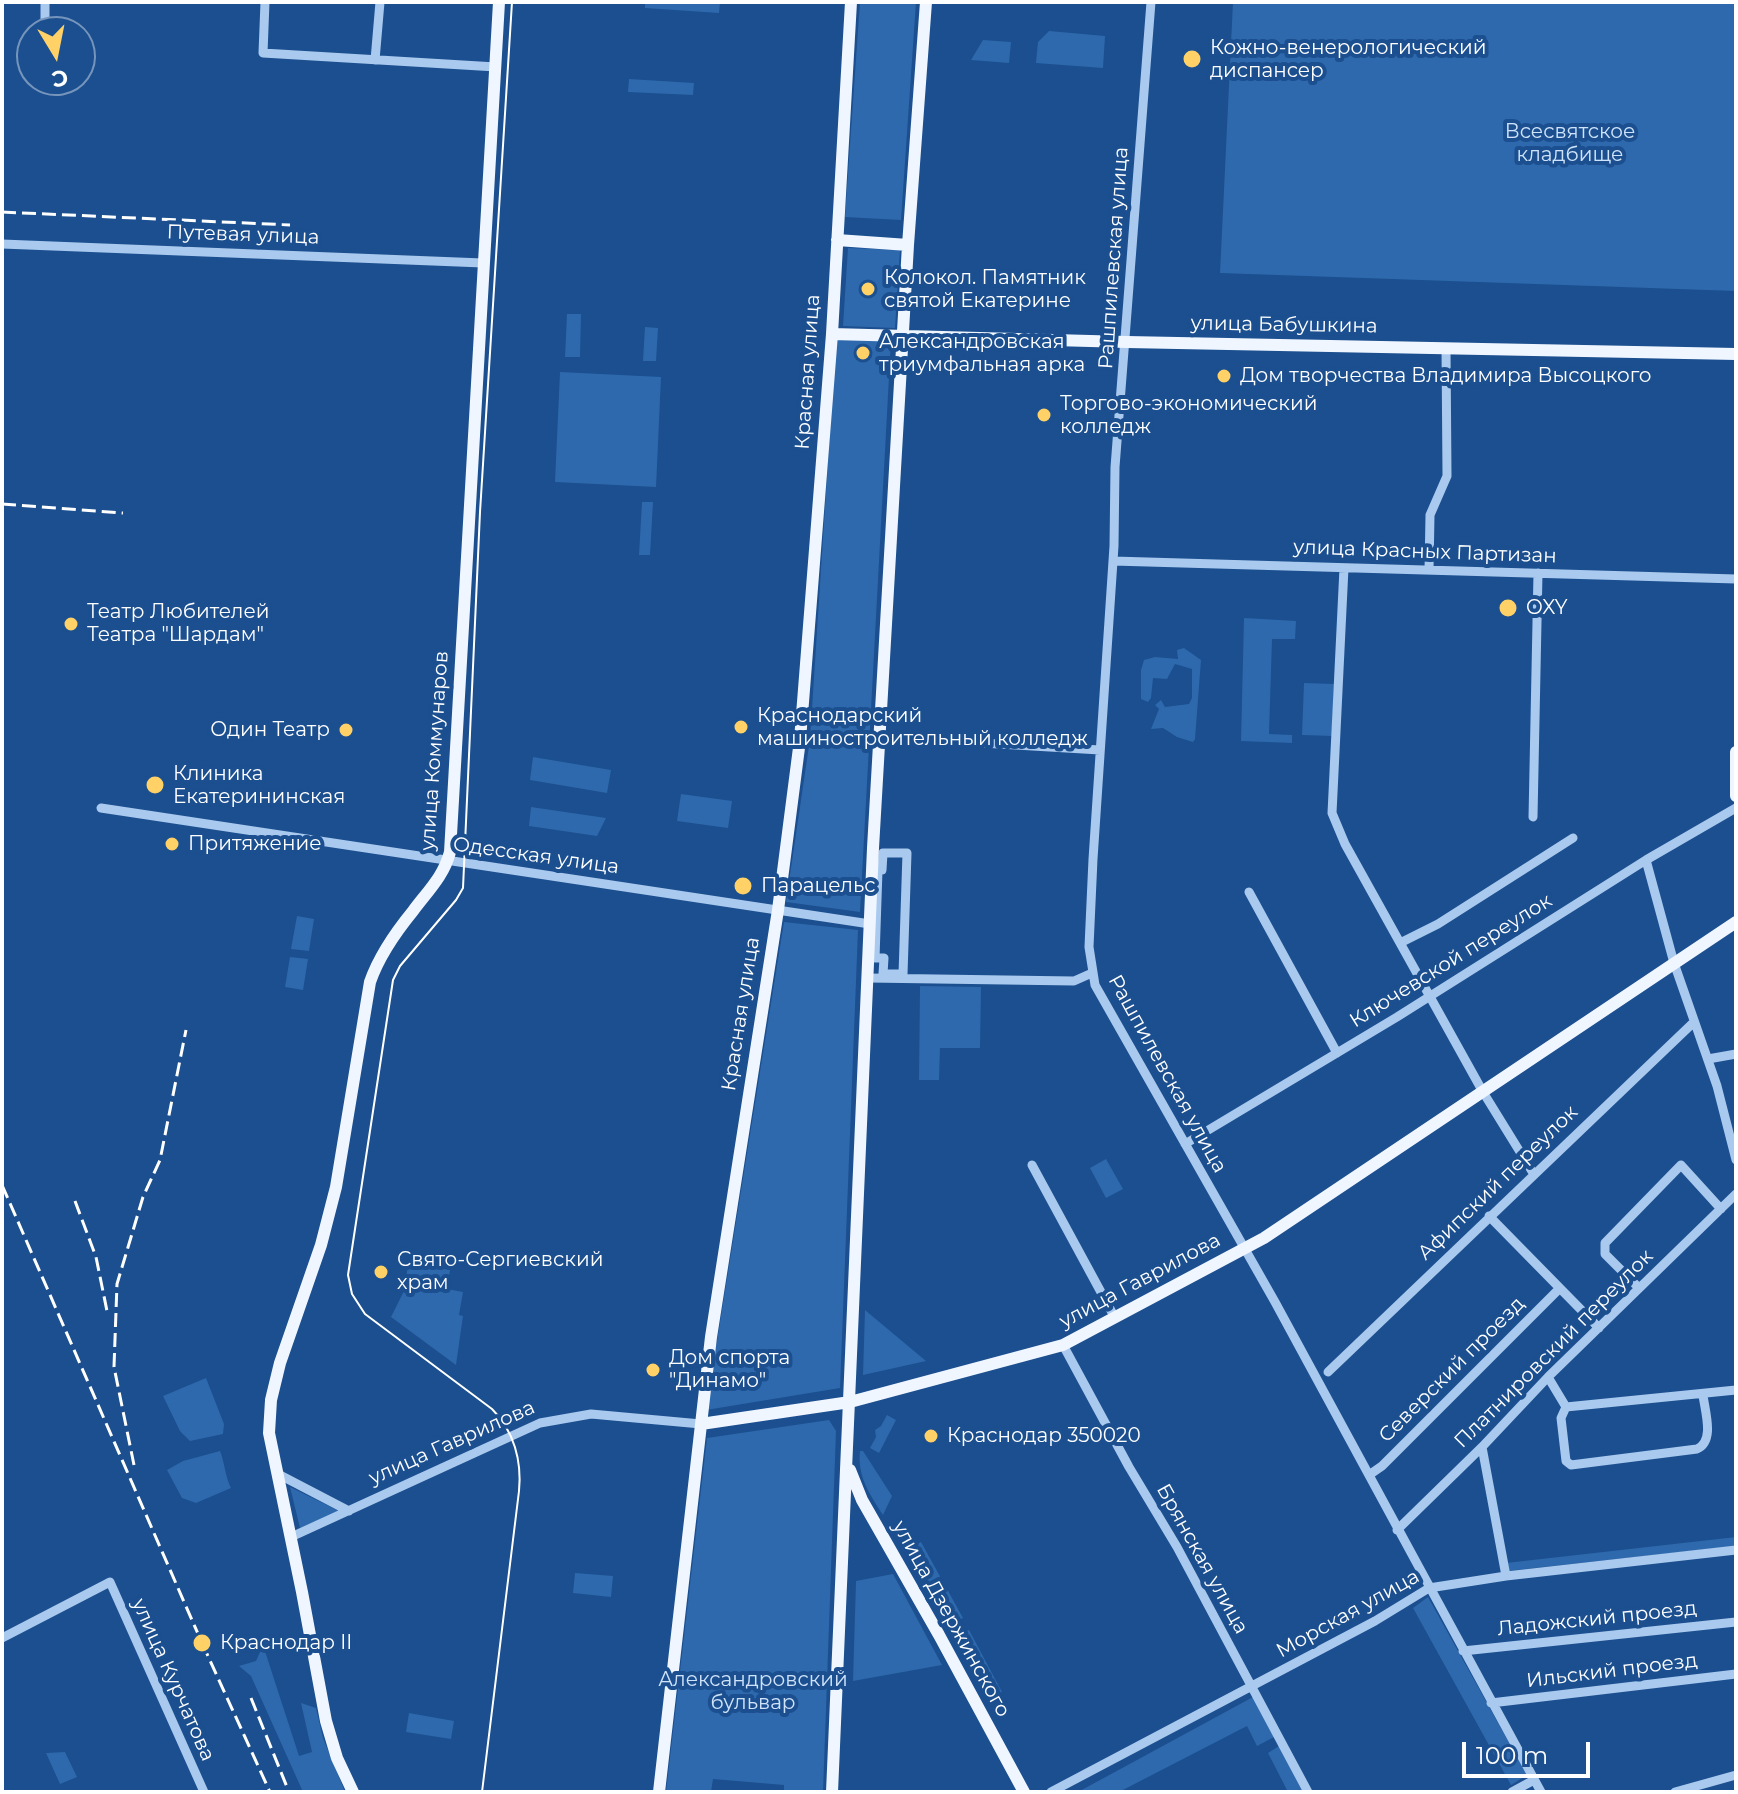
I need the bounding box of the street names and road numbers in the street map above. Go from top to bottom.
street label: Рашпилевская улица [1094,146,1134,370]
street label: Путевая улица [166,220,320,250]
street label: Красная улица [791,294,825,450]
street label: улица Бабушкина [1190,311,1378,339]
street label: улица Красных Партизан [1293,535,1557,569]
street label: улица Коммунаров [416,650,454,852]
street label: Одесская улица [451,832,621,880]
street label: Ключевской переулок [1345,889,1557,1033]
street label: Красная улица [717,935,765,1093]
street label: Рашпилевская улица [1103,971,1231,1177]
street label: Афипский переулок [1413,1100,1583,1266]
street label: улица Гаврилова [1055,1228,1225,1334]
street label: Платнировский переулок [1450,1245,1658,1453]
street label: Северский проезд [1374,1292,1530,1448]
street label: улица Гаврилова [365,1396,539,1490]
street label: Брянская улица [1151,1480,1253,1638]
street label: улица Дзержинского [887,1517,1015,1721]
street label: Морская улица [1272,1565,1424,1663]
street label: улица Курчатова [126,1595,220,1765]
street label: Ладожский проезд [1496,1597,1698,1641]
street label: Ильский проезд [1525,1649,1699,1693]

